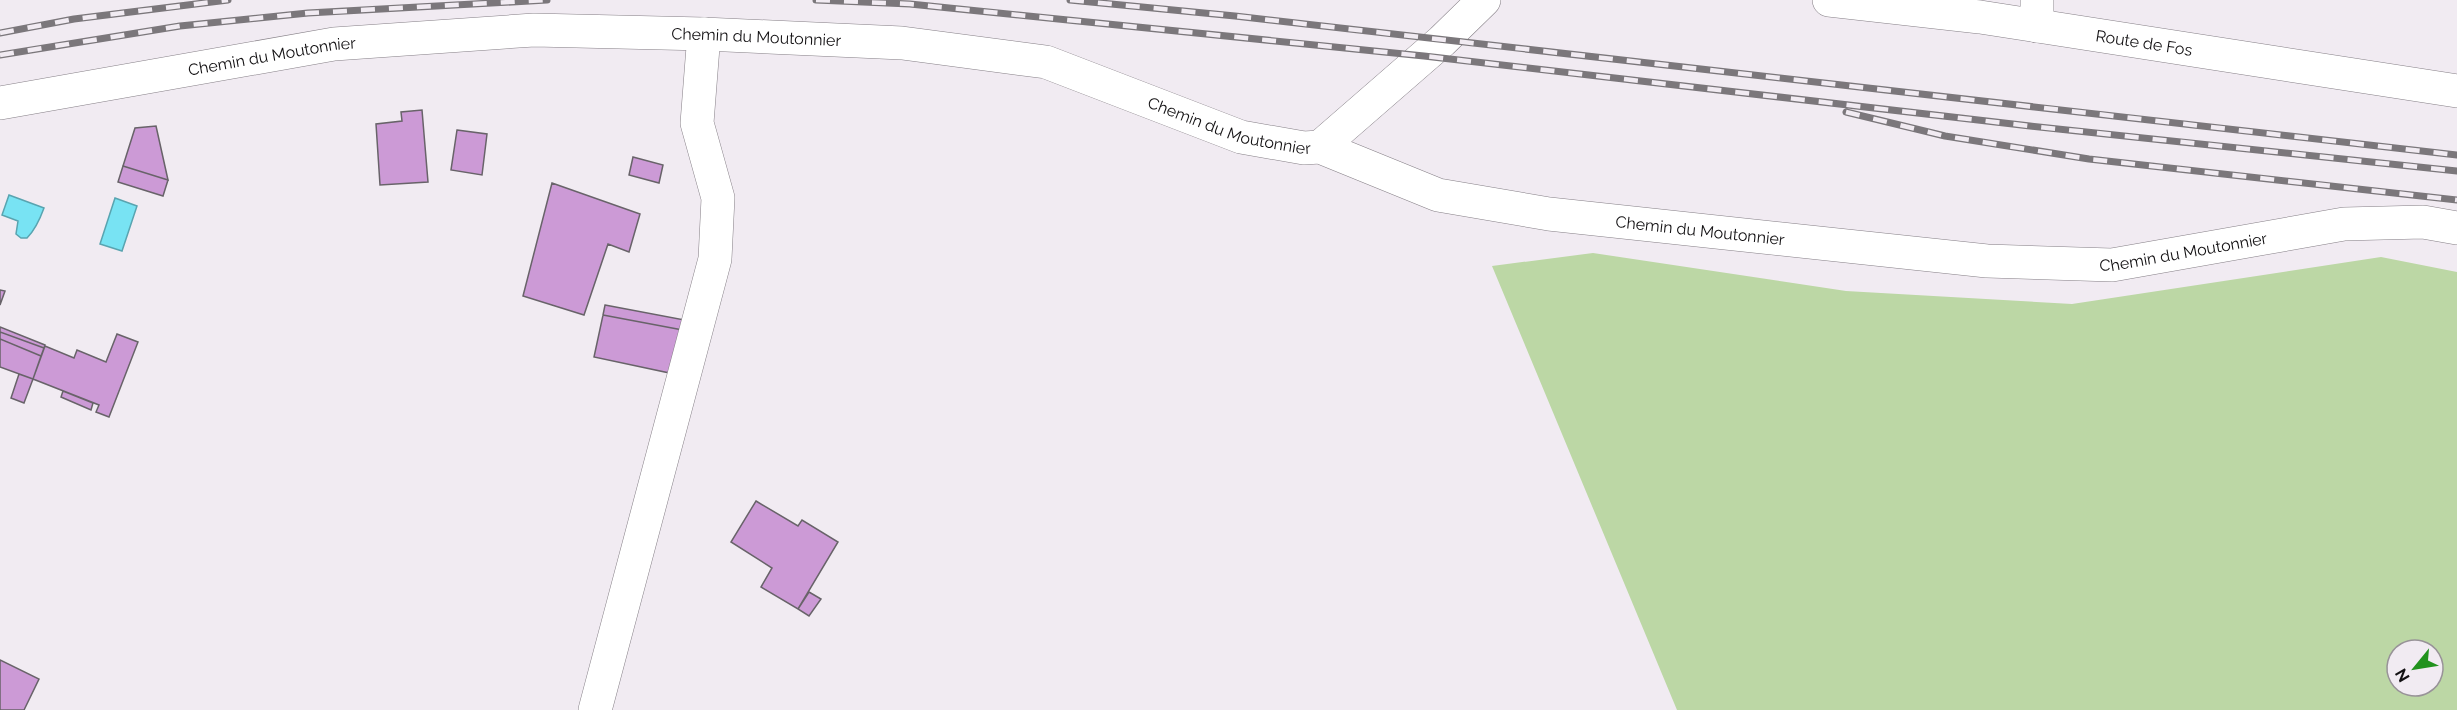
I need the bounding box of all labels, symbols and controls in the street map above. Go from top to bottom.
street label: Chemin du Moutonnier [671,24,842,50]
street label: Route de Fos [2094,26,2194,60]
street label: Chemin du Moutonnier [187,33,357,80]
street label: Chemin du Moutonnier [1145,93,1312,158]
street label: Chemin du Moutonnier [1615,212,1786,249]
street label: Chemin du Moutonnier [2099,229,2269,275]
north arrow [2385,638,2445,698]
text: N [2391,665,2414,685]

